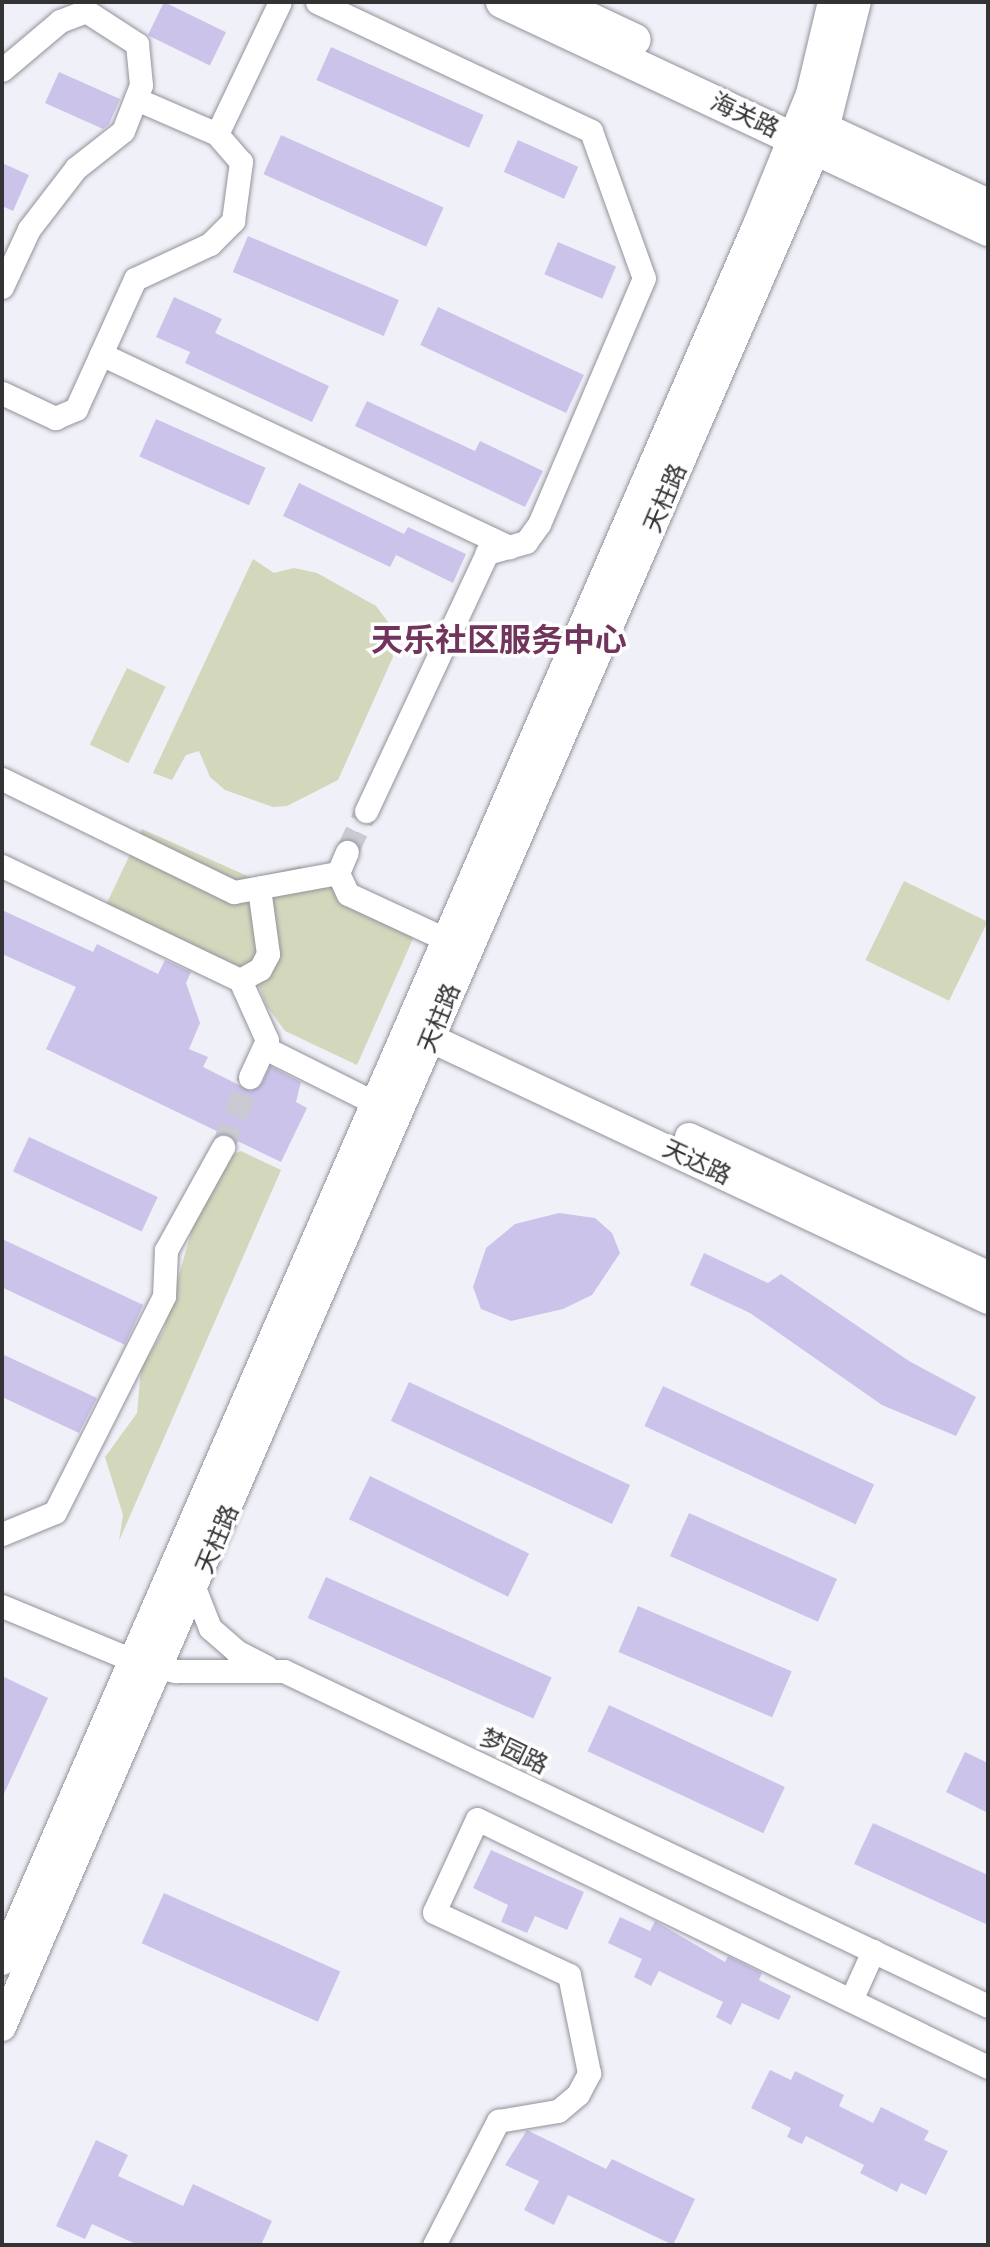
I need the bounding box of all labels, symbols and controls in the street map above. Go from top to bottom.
street label: 海关路 [706,87,784,143]
street label: 天柱路 [638,459,692,537]
district label: 天乐社区服务中心 [371,620,627,658]
street label: 天柱路 [412,979,466,1057]
street label: 天达路 [658,1134,736,1190]
street label: 天柱路 [190,1500,244,1578]
street label: 梦园路 [475,1722,553,1780]

